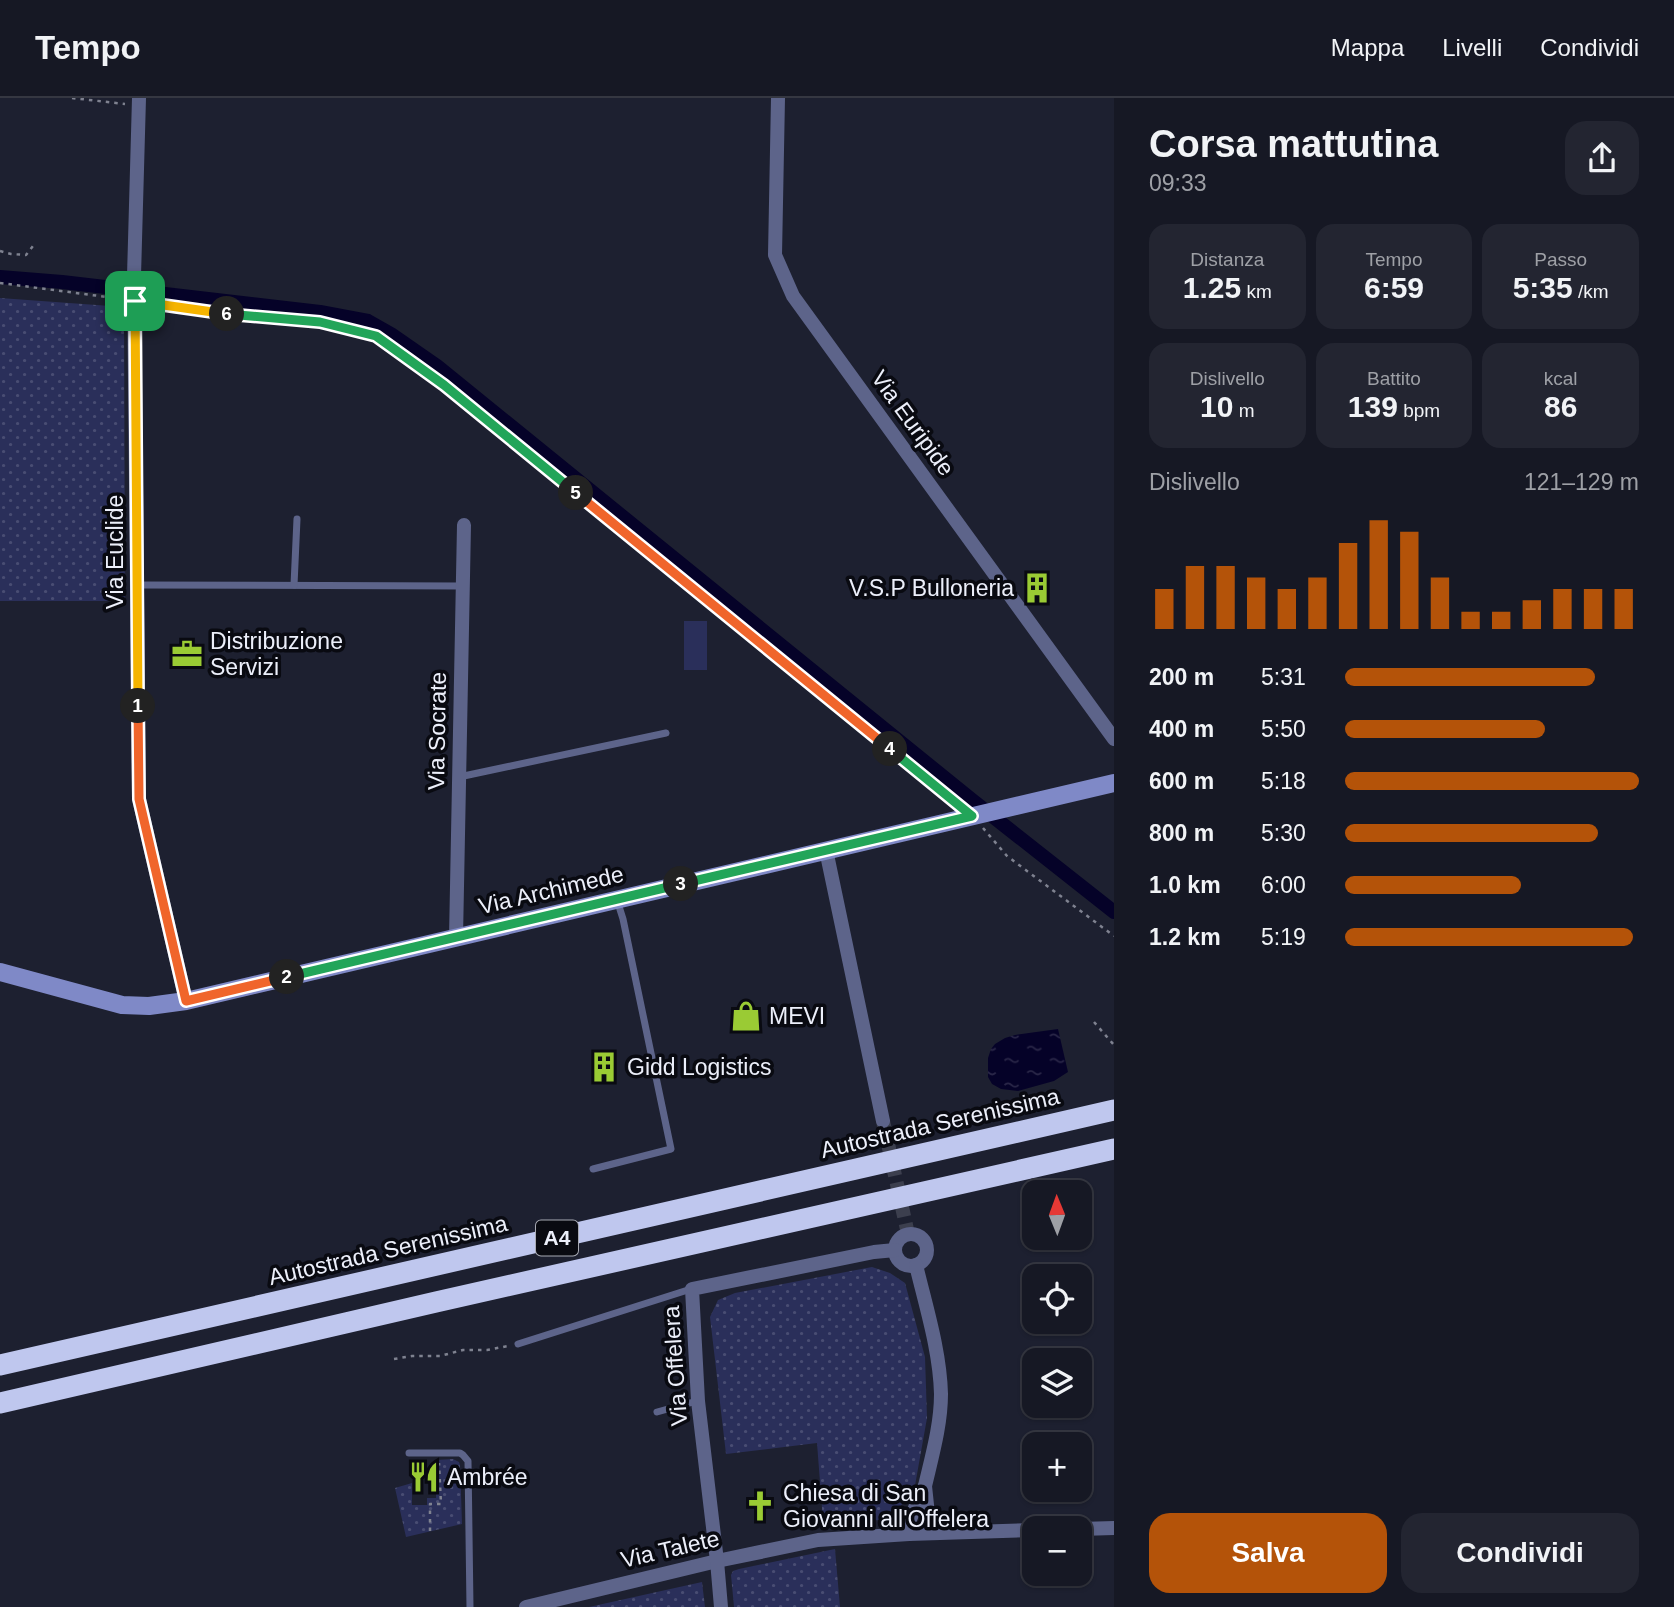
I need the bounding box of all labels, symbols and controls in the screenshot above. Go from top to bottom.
text: Tempo [35,29,141,66]
text: Mappa [1331,34,1404,61]
text: Livelli [1442,34,1502,61]
text: Condividi [1540,34,1639,61]
button: share [1565,121,1639,195]
text: Corsa mattutina [1149,123,1438,165]
text: 09:33 [1149,170,1207,196]
text: Distanza [1190,249,1264,270]
text: Tempo [1365,249,1423,270]
text: Passo [1534,249,1587,270]
pin [105,271,165,331]
text: 1.25 [1183,271,1241,304]
text: 6:59 [1364,271,1424,304]
text: 5:35 [1513,271,1573,304]
text: km [1241,281,1272,302]
text: /km [1573,281,1609,302]
icon: arrive [116,282,154,320]
pin: 6 [210,296,244,332]
text: 6 [221,303,232,324]
street label: Via Euripide [866,365,960,481]
text: Dislivello [1190,368,1265,389]
text: Battito [1367,368,1421,389]
text: kcal [1544,368,1578,389]
text: 10 [1200,390,1233,423]
text: 139 [1348,390,1398,423]
text: 86 [1544,390,1577,423]
text: m [1233,400,1255,421]
text: bpm [1398,400,1440,421]
text: Dislivello [1149,469,1240,495]
text: 121–129 m [1524,469,1639,495]
pin: 5 [558,476,594,510]
text: 5 [570,482,581,503]
street label: Via Euclide [102,495,128,609]
building icon: V.S.P Bulloneria [1020,571,1054,605]
place label: V.S.P Bulloneria [849,575,1014,601]
place label: Distribuzione Servizi [210,628,343,680]
office icon: Distribuzione Servizi [170,637,204,671]
text: 200 m [1149,664,1214,690]
text: 5:31 [1261,664,1306,690]
street label: Via Socrate [423,672,451,790]
pin: 1 [120,688,156,724]
text: 1 [132,695,143,716]
text: 400 m [1149,716,1214,742]
text: 5:50 [1261,716,1306,742]
pin: 4 [872,732,908,766]
text: 4 [884,738,895,759]
text: 600 m [1149,768,1214,794]
text: 5:18 [1261,768,1306,794]
text: 800 m [1149,820,1214,846]
text: 5:30 [1261,820,1306,846]
street label: Via Archimede [476,861,626,919]
pin: 3 [664,866,698,902]
text: 1.0 km [1149,872,1221,898]
text: 6:00 [1261,872,1306,898]
text: 3 [675,873,686,894]
text: 1.2 km [1149,924,1221,950]
text: 5:19 [1261,924,1306,950]
pin: 2 [270,960,304,994]
text: 2 [281,966,292,987]
shop icon: MEVI [729,999,763,1033]
place label: MEVI [769,1003,825,1029]
building icon: Gidd Logistics [587,1050,621,1084]
place label: Gidd Logistics [627,1054,771,1080]
street label: Autostrada Serenissima [818,1083,1062,1163]
north arrow [1022,1180,1092,1250]
map controls [1022,1180,1092,1586]
street label: Autostrada Serenissima [266,1210,510,1290]
road number: A4 [536,1220,578,1256]
button: locate [1022,1264,1092,1334]
street label: Via Offelera [658,1305,692,1427]
button: layers [1022,1348,1092,1418]
button: + [1022,1432,1092,1502]
restaurant icon: Ambrée [407,1460,441,1494]
place label: Ambrée [447,1464,528,1490]
place label: Chiesa di San Giovanni all'Offelera [783,1480,989,1532]
church icon: Chiesa di San Giovanni all'Offelera [743,1489,777,1523]
button: Salva [1149,1513,1387,1593]
button: Condividi [1401,1513,1639,1593]
button: − [1022,1516,1092,1586]
street label: Via Talete [618,1525,722,1573]

